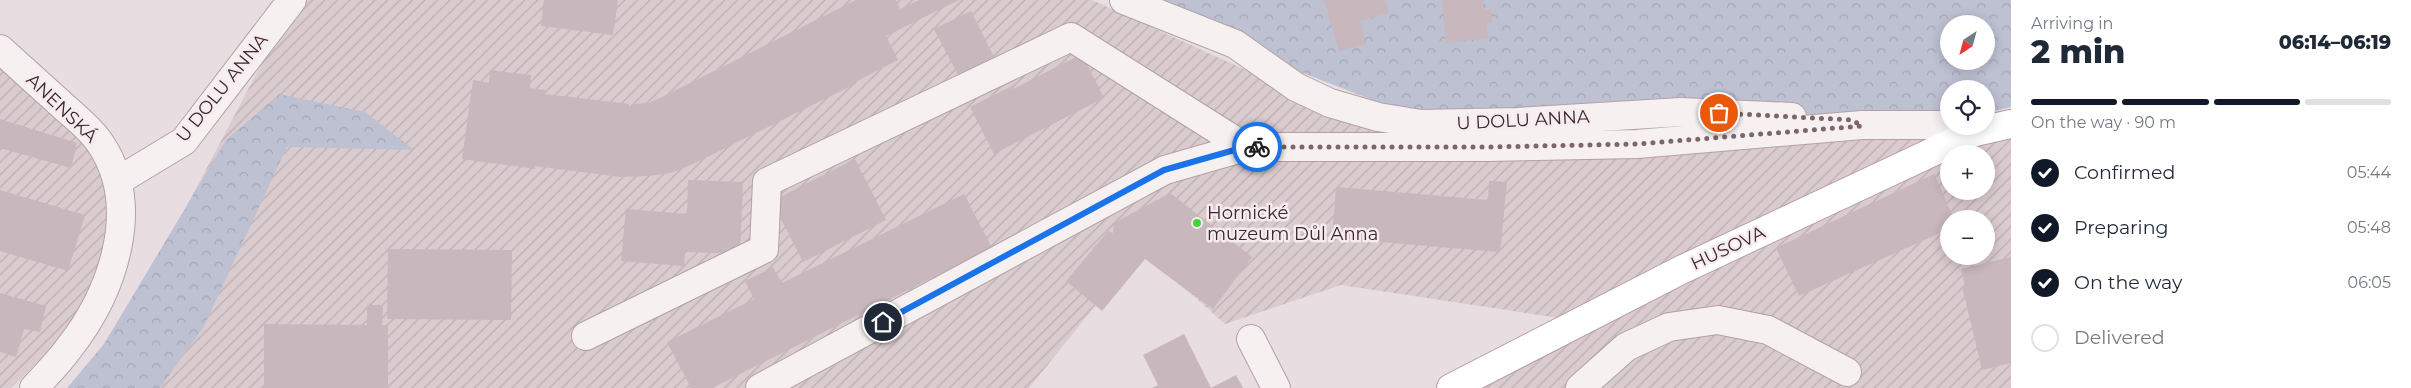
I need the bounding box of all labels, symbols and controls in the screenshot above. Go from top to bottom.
text: Arriving in [2031,14,2113,33]
north arrow [1940,15,1995,70]
map controls [1940,15,1995,265]
street label: U DOLU ANNA [171,29,273,147]
text: 06:14–06:19 [2279,31,2391,54]
text: 2 min [2031,32,2125,71]
street label: ANENSKÁ [22,69,102,147]
button: locate [1940,80,1995,135]
pin [1698,92,1740,134]
icon: bag [1705,99,1733,127]
street label: U DOLU ANNA [1456,106,1590,134]
text: On the way · 90 m [2031,113,2176,132]
courier [1232,122,1282,172]
icon: bike [1243,133,1271,161]
button: + [1940,145,1995,200]
icon: check [2031,159,2059,187]
text: Confirmed [2074,161,2175,184]
text: 05:44 [2347,163,2391,182]
place label: Hornické muzeum Důl Anna [1207,202,1378,245]
button: − [1940,210,1995,265]
icon: check [2031,214,2059,242]
text: Preparing [2074,216,2169,239]
marker: Hornické muzeum Důl Anna [1191,217,1203,229]
text: 05:48 [2347,218,2391,237]
street label: HUSOVA [1687,221,1769,275]
icon: check [2031,269,2059,297]
text: On the way [2074,271,2182,294]
text: 06:05 [2348,273,2391,292]
pin [862,301,904,343]
icon: home [869,308,897,336]
text: Delivered [2074,326,2165,349]

